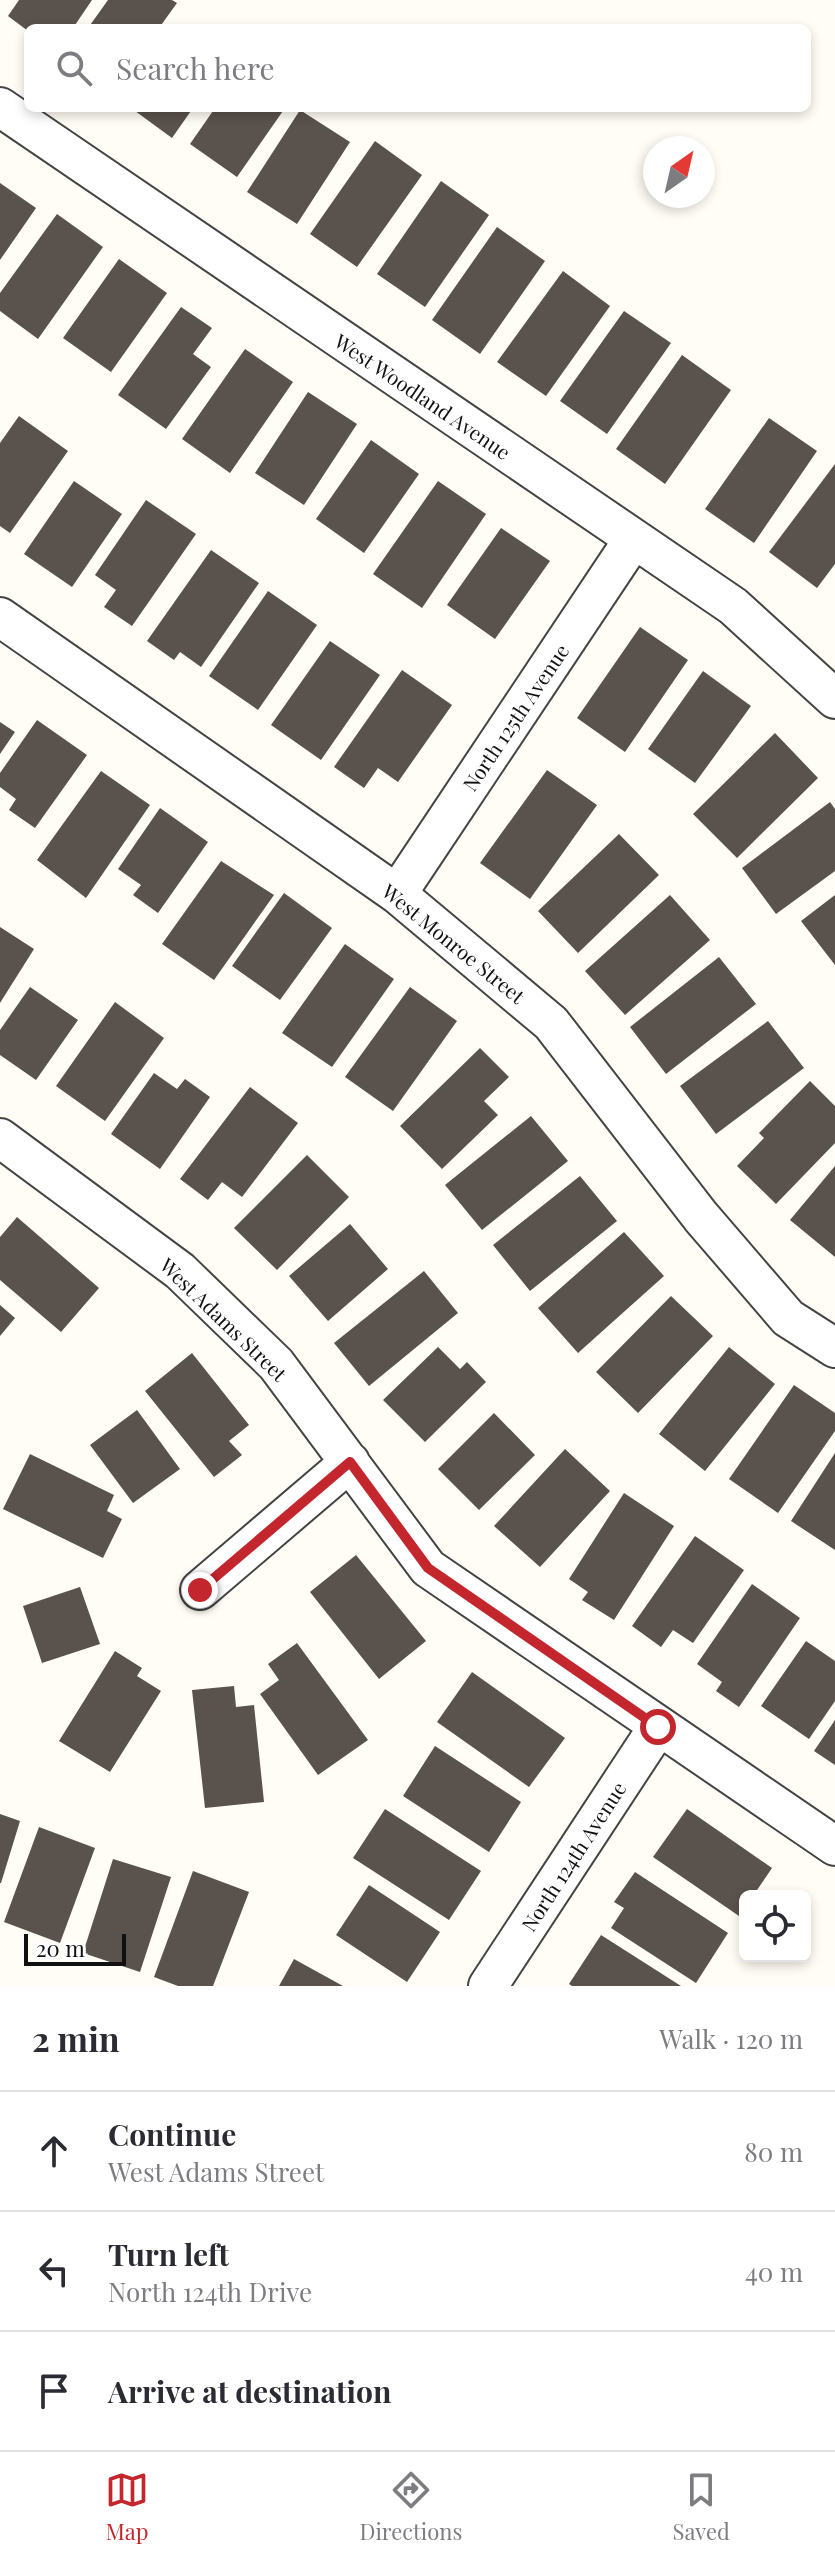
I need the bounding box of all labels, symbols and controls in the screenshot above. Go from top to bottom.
search box [24,24,811,112]
icon: search [52,46,96,90]
text: Search here [116,48,275,88]
north arrow [643,136,715,208]
street label: West Woodland Avenue [329,326,516,465]
street label: North 125th Avenue [456,638,574,796]
street label: West Monroe Street [376,877,531,1009]
street label: West Adams Street [154,1251,294,1387]
route end [182,1572,218,1608]
route start [640,1709,676,1745]
street label: North 124th Avenue [514,1776,632,1936]
map controls [739,1890,811,1962]
button: locate [739,1890,811,1962]
scale bar [24,1930,126,1966]
text: 20 m [36,1933,85,1963]
text: 2 min [32,2015,120,2061]
text: Walk · 120 m [659,2021,803,2056]
text: Continue [108,2114,236,2154]
icon: ahead [32,2129,76,2173]
text: 80 m [744,2134,803,2169]
text: West Adams Street [108,2154,324,2189]
text: Turn left [108,2234,229,2274]
icon: left [32,2249,76,2293]
text: 40 m [745,2254,803,2289]
text: North 124th Drive [108,2274,312,2309]
icon: arrive [32,2369,76,2413]
text: Arrive at destination [108,2371,391,2411]
tab: Map [105,2468,149,2546]
tab: Directions [359,2468,462,2546]
tab: Saved [673,2468,730,2546]

